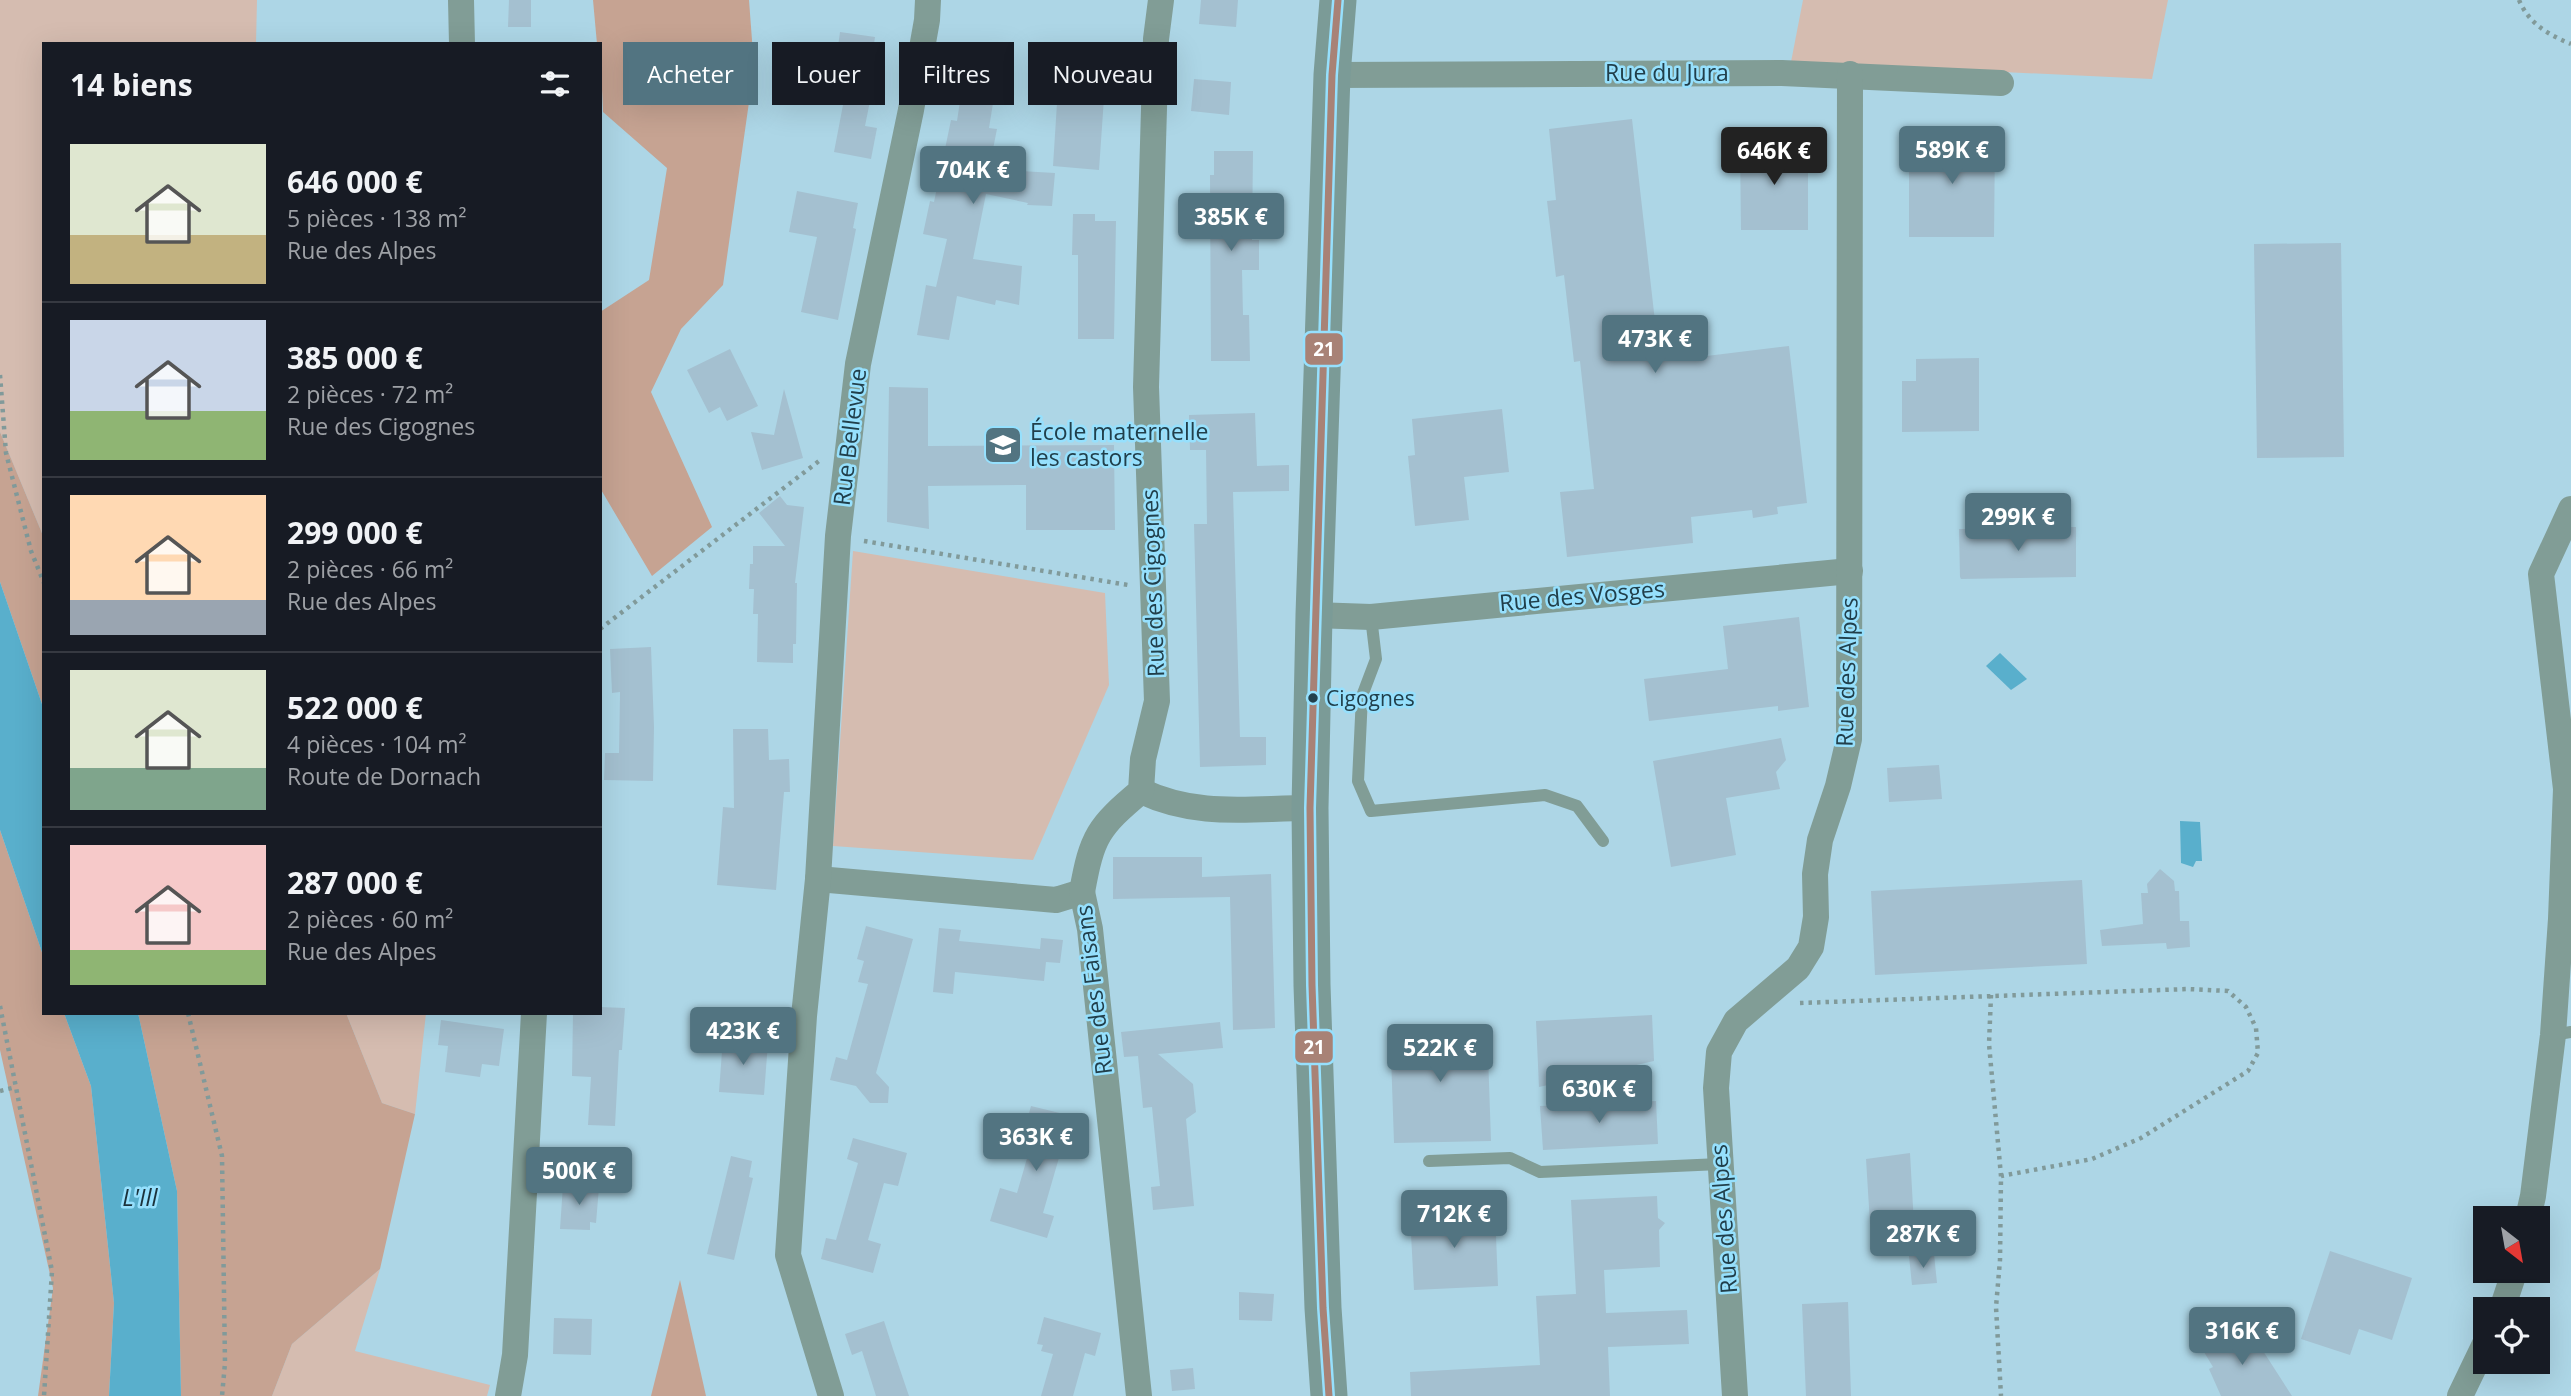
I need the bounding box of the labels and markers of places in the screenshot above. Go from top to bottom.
pin: 589K € [1895,127,2009,186]
pin: 646K € [1717,128,1831,187]
pin: 704K € [916,146,1030,206]
pin: 385K € [1174,194,1288,253]
pin: 473K € [1598,316,1712,375]
place label: École maternelle les castors [1030,415,1208,473]
school or university icon: École maternelle les castors [982,424,1024,466]
pin: 299K € [1961,494,2075,553]
place label: Cigognes [1326,684,1415,712]
marker: Cigognes [1306,691,1320,705]
pin: 423K € [686,1007,800,1067]
pin: 522K € [1383,1024,1497,1084]
pin: 630K € [1542,1066,1656,1125]
pin: 363K € [979,1114,1093,1173]
pin: 500K € [522,1148,636,1207]
pin: 712K € [1397,1190,1511,1250]
pin: 287K € [1866,1210,1980,1270]
pin: 316K € [2185,1308,2299,1367]

